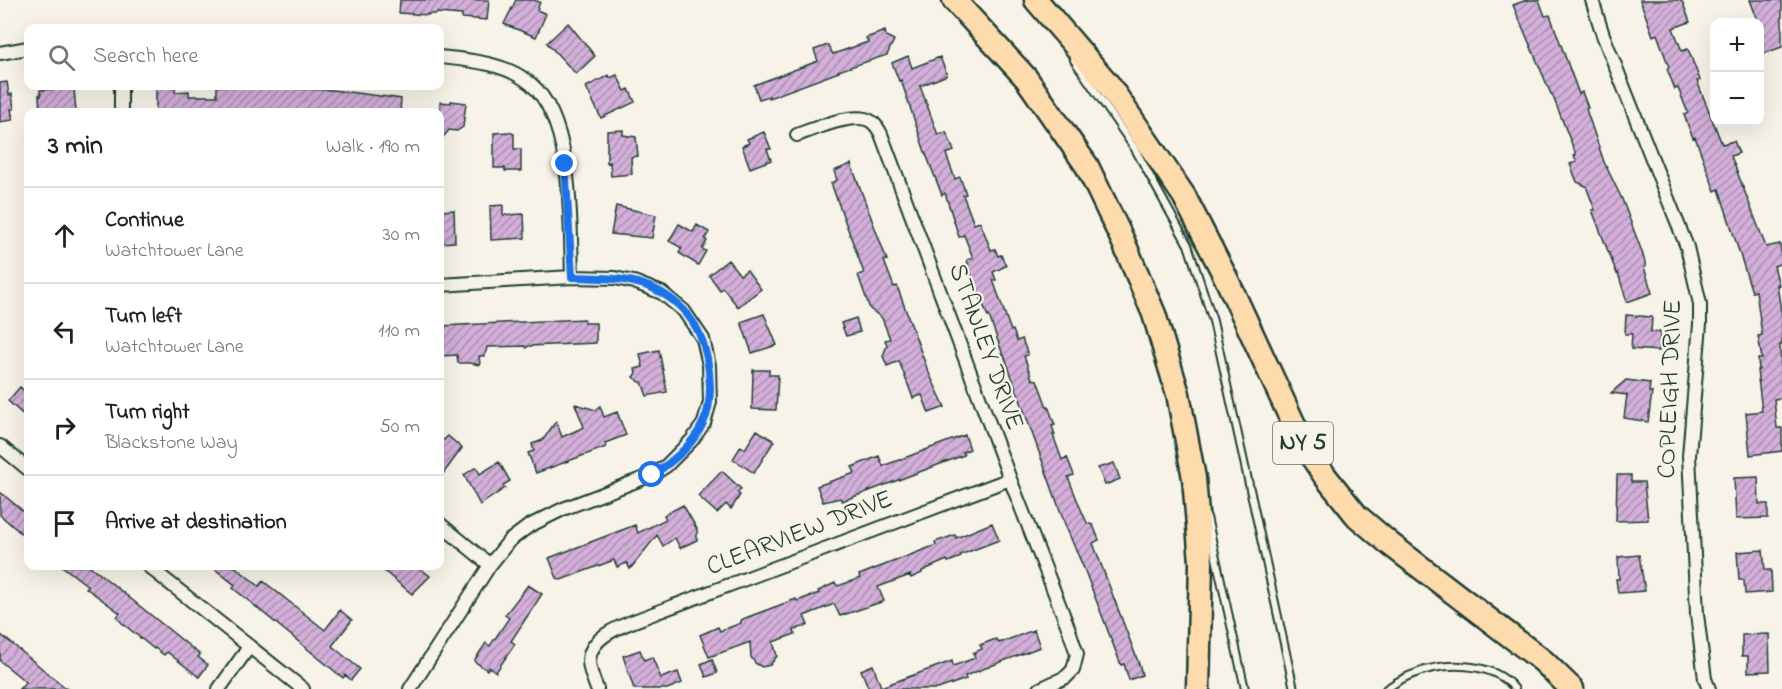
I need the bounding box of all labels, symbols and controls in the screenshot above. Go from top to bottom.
map controls [1710,18,1764,126]
button: + [1710,18,1764,72]
search box [24,24,444,90]
icon: search [45,41,78,74]
text: Search here [93,41,198,73]
button: − [1710,72,1764,126]
text: 3 min [48,128,103,166]
text: Walk · 190 m [326,133,420,162]
route end [551,150,577,176]
text: Continue [105,205,184,237]
icon: ahead [48,219,81,252]
text: 30 m [383,221,420,250]
text: Watchtower Lane [105,237,244,266]
street label: STANLEY DRIVE [937,258,1033,436]
street label: COPLEIGH DRIVE [1649,299,1693,479]
text: Turn left [105,301,182,333]
icon: left [48,315,81,348]
text: 110 m [378,317,420,346]
text: Watchtower Lane [105,333,244,362]
text: Turn right [105,397,190,429]
icon: right [48,411,81,444]
text: 50 m [379,413,420,442]
road number: NY 5 [1273,422,1333,464]
text: Blackstone Way [105,429,238,458]
route start [638,461,664,487]
street label: CLEARVIEW DRIVE [701,481,899,587]
icon: arrive [48,507,81,540]
text: Arrive at destination [105,507,287,539]

